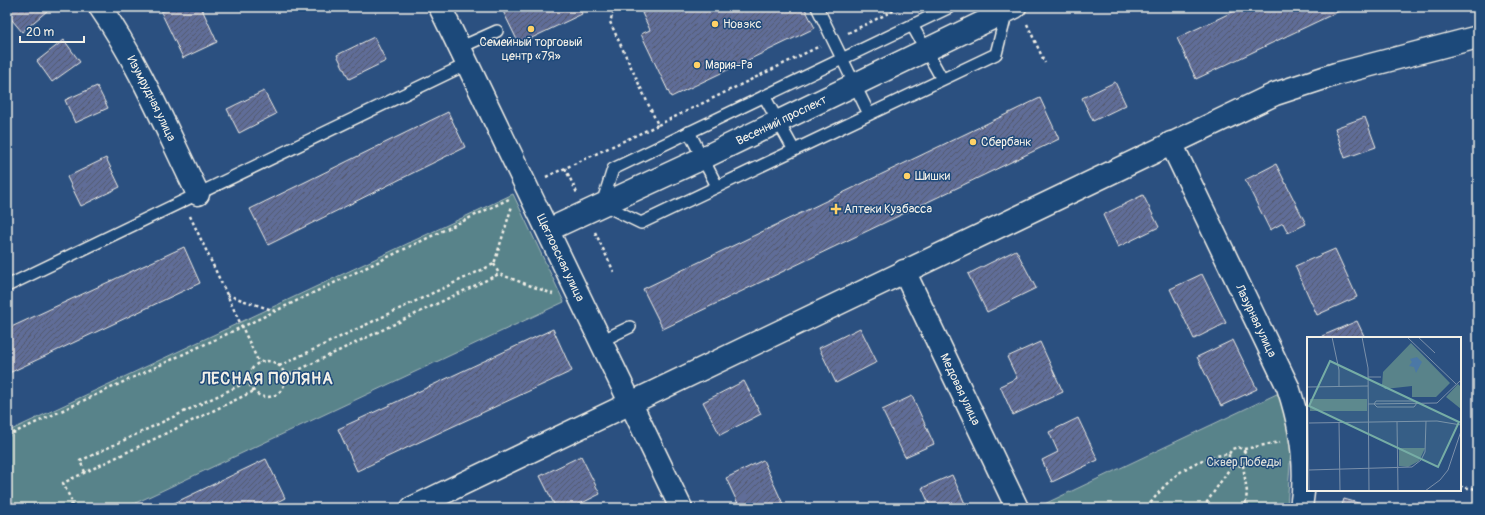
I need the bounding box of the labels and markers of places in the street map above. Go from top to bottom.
place label: Новэкс [723,17,762,32]
marker: Новэкс [710,19,720,29]
marker: Семейный торговый центр «7Я» [526,24,536,34]
place label: Семейный торговый центр «7Я» [479,35,583,64]
place label: Мария-Ра [705,58,753,73]
marker: Мария-Ра [692,60,702,70]
place label: Сбербанк [981,135,1032,150]
marker: Сбербанк [968,137,978,147]
place label: Шишки [915,169,951,184]
marker: Шишки [902,171,912,181]
place label: Аптеки Кузбасса [844,202,932,217]
marker: Аптеки Кузбасса [831,204,841,214]

